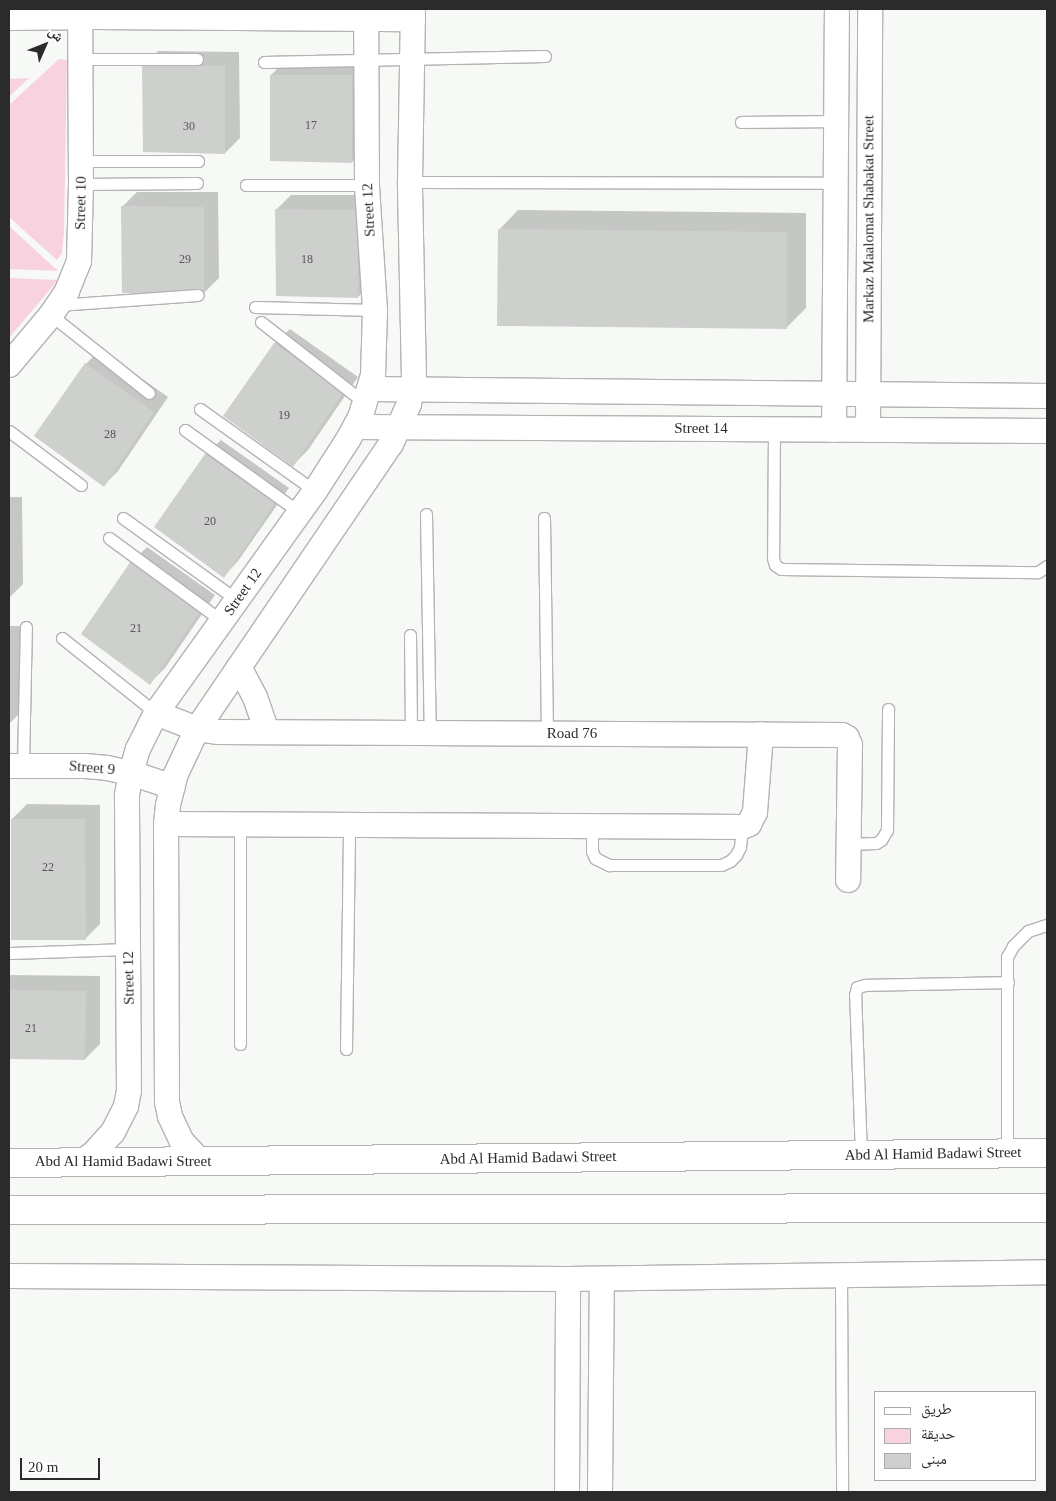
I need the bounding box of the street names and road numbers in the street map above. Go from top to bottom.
street label: Markaz Maalomat Shabakat Street [860,115,878,323]
street label: Street 10 [72,176,90,230]
street label: Street 12 [359,183,379,237]
street label: Street 14 [674,420,728,438]
street label: Street 12 [220,565,266,619]
street label: Road 76 [547,725,597,743]
street label: Street 9 [68,757,116,779]
street label: Street 12 [120,951,138,1005]
street label: Abd Al Hamid Badawi Street [844,1143,1022,1165]
street label: Abd Al Hamid Badawi Street [439,1147,617,1169]
street label: Abd Al Hamid Badawi Street [34,1153,212,1171]

